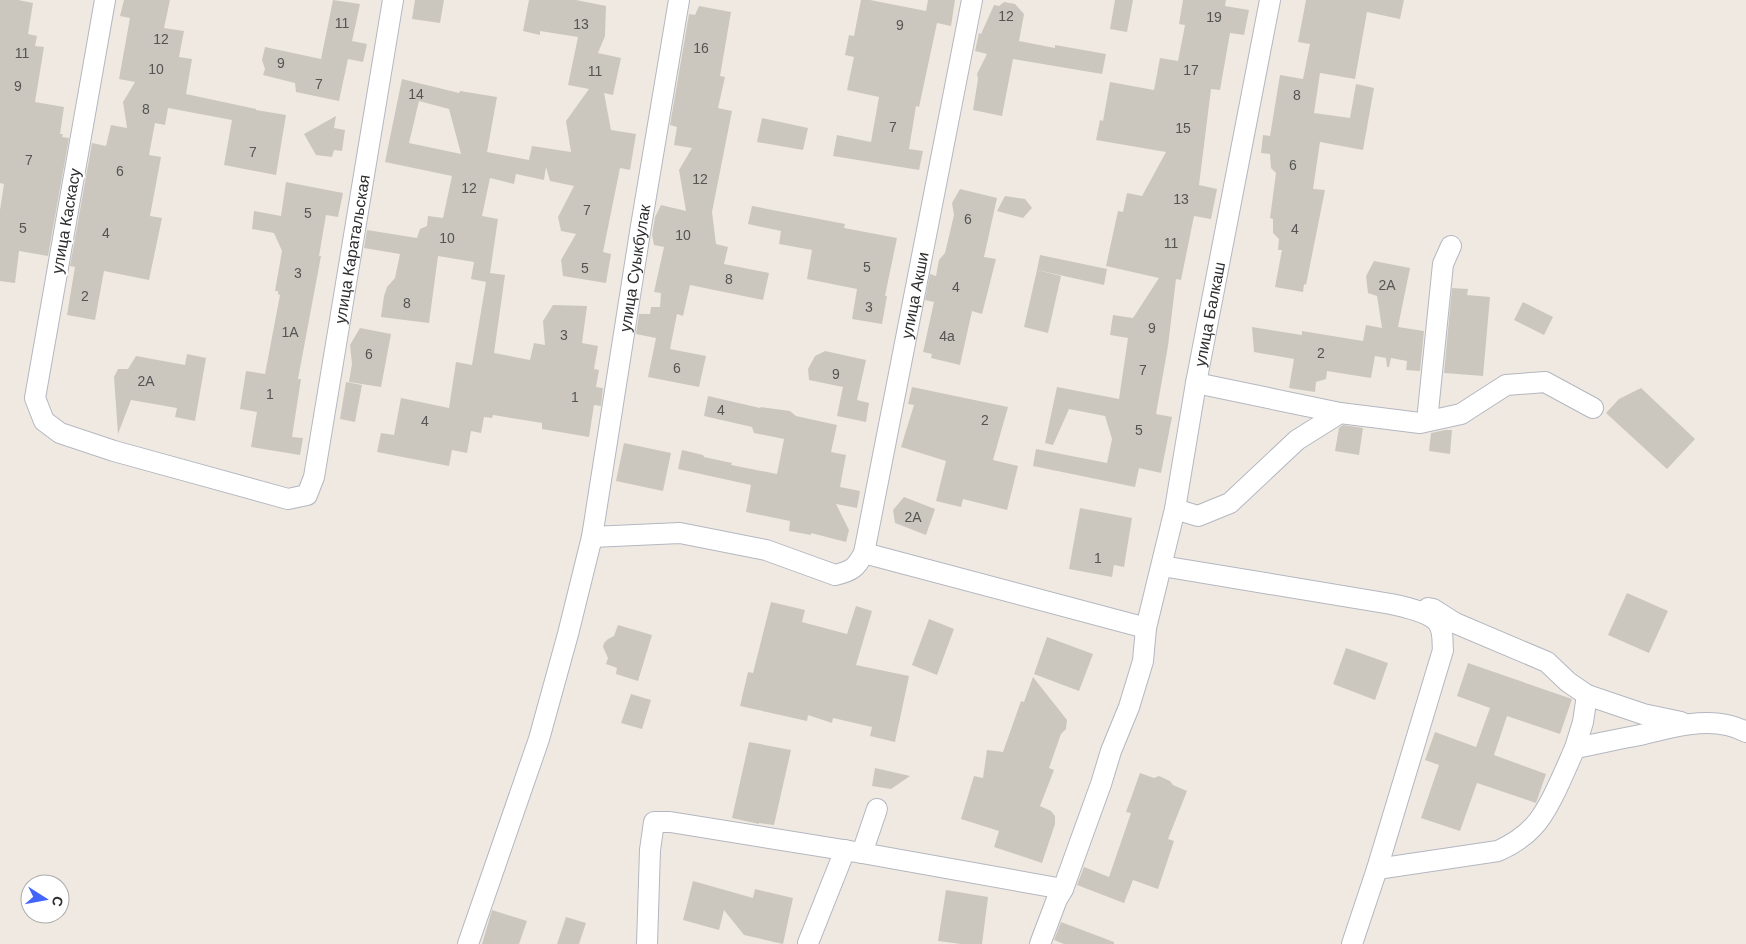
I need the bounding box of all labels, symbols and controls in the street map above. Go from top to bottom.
house number: 12 [998,8,1014,24]
house number: 19 [1206,9,1222,25]
house number: 11 [335,15,349,31]
house number: 13 [573,16,589,32]
house number: 9 [896,17,904,33]
house number: 12 [153,31,169,47]
house number: 16 [693,40,709,56]
house number: 11 [15,45,29,61]
house number: 9 [277,55,285,71]
house number: 10 [148,61,164,77]
house number: 17 [1183,62,1199,78]
house number: 11 [588,63,602,79]
house number: 7 [315,76,323,92]
house number: 9 [14,78,22,94]
house number: 14 [408,86,424,102]
house number: 8 [1293,87,1301,103]
house number: 8 [142,101,150,117]
house number: 7 [889,119,897,135]
house number: 15 [1175,120,1191,136]
house number: 7 [249,144,257,160]
house number: 7 [25,152,33,168]
house number: 6 [1289,157,1297,173]
house number: 6 [116,163,124,179]
street label: улица Каскасу [48,167,84,275]
house number: 12 [692,171,708,187]
street label: улица Каратальская [331,173,372,325]
house number: 12 [461,180,477,196]
house number: 13 [1173,191,1189,207]
house number: 7 [583,202,591,218]
street label: улица Суыкбулак [616,202,653,333]
house number: 5 [304,205,312,221]
house number: 6 [964,211,972,227]
house number: 5 [19,220,27,236]
house number: 4 [1291,221,1299,237]
house number: 4 [102,225,110,241]
house number: 10 [675,227,691,243]
house number: 10 [439,230,455,246]
house number: 11 [1164,235,1178,251]
street label: улица Акши [898,250,931,340]
house number: 5 [863,259,871,275]
house number: 5 [581,260,589,276]
street label: улица Балкаш [1191,260,1228,368]
house number: 3 [294,265,302,281]
house number: 8 [725,271,733,287]
house number: 2А [1378,277,1396,293]
house number: 4 [952,279,960,295]
house number: 2 [81,288,89,304]
house number: 8 [403,295,411,311]
house number: 3 [865,299,873,315]
house number: 9 [1148,320,1156,336]
house number: 1А [281,324,299,340]
house number: 3 [560,327,568,343]
house number: 4а [939,328,955,344]
house number: 2 [1317,345,1325,361]
house number: 6 [365,346,373,362]
house number: 6 [673,360,681,376]
house number: 7 [1139,362,1147,378]
house number: 9 [832,366,840,382]
house number: 2А [137,373,155,389]
house number: 1 [266,386,274,402]
house number: 1 [571,389,579,405]
house number: 4 [717,402,725,418]
house number: 2 [981,412,989,428]
house number: 4 [421,413,429,429]
house number: 5 [1135,422,1143,438]
house number: 2А [904,509,922,525]
house number: 1 [1094,550,1102,566]
north arrow [20,874,70,924]
text: С [49,895,67,908]

